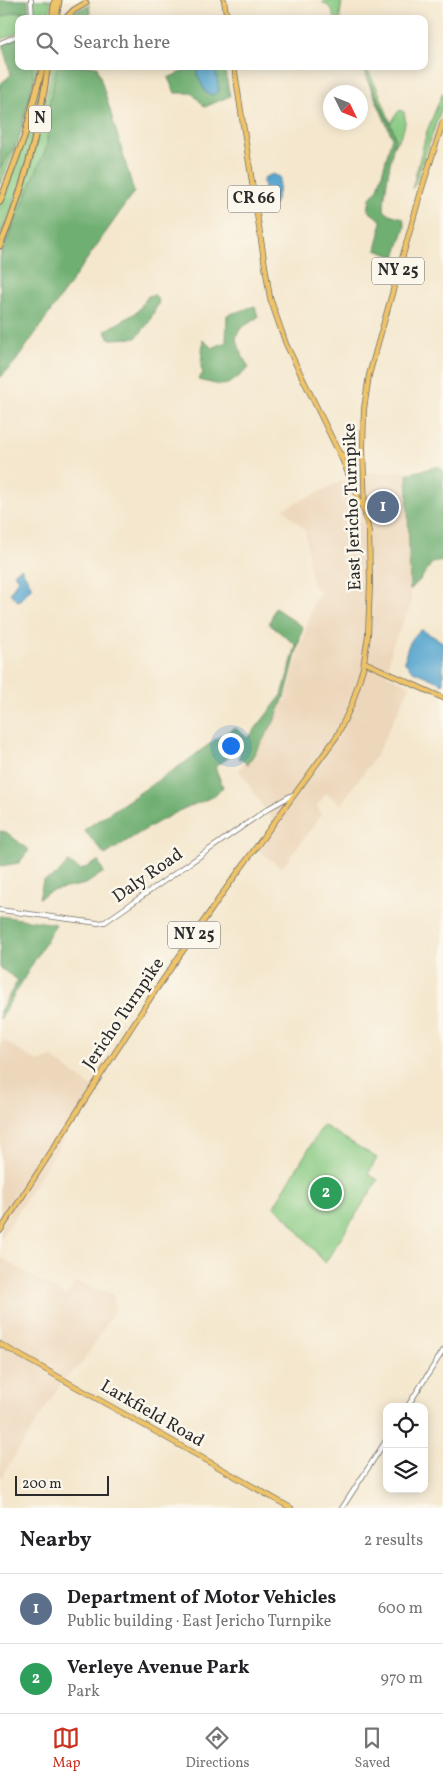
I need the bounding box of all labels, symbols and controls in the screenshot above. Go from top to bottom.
search box [15,15,428,70]
icon: search [33,29,61,57]
text: Search here [73,30,170,56]
north arrow [323,85,368,130]
road number: N [29,106,51,132]
road number: CR 66 [228,185,280,212]
road number: NY 25 [372,258,424,284]
street label: East Jericho Turnpike [338,423,368,591]
pin: 1 [367,488,399,526]
your location [218,733,244,759]
street label: Daly Road [108,843,188,909]
road number: NY 25 [168,922,220,948]
street label: Jericho Turnpike [77,953,171,1075]
pin: 2 [310,1174,342,1212]
street label: Larkfield Road [96,1374,208,1454]
map controls [383,1403,428,1493]
button: locate [383,1403,428,1448]
button: layers [383,1448,428,1493]
scale bar [15,1473,109,1496]
text: 200 m [22,1475,62,1494]
text: Nearby [20,1526,91,1555]
text: 2 results [364,1530,423,1552]
text: Department of Motor Vehicles [67,1585,336,1611]
text: 1 [33,1598,39,1620]
text: 600 m [378,1598,423,1620]
text: Public building · East Jericho Turnpike [67,1611,331,1633]
text: Verleye Avenue Park [67,1655,250,1681]
text: 2 [32,1668,40,1690]
text: 970 m [381,1668,423,1690]
text: Park [67,1681,100,1703]
tab: Map [52,1724,80,1773]
tab: Directions [185,1724,250,1773]
tab: Saved [354,1724,391,1773]

